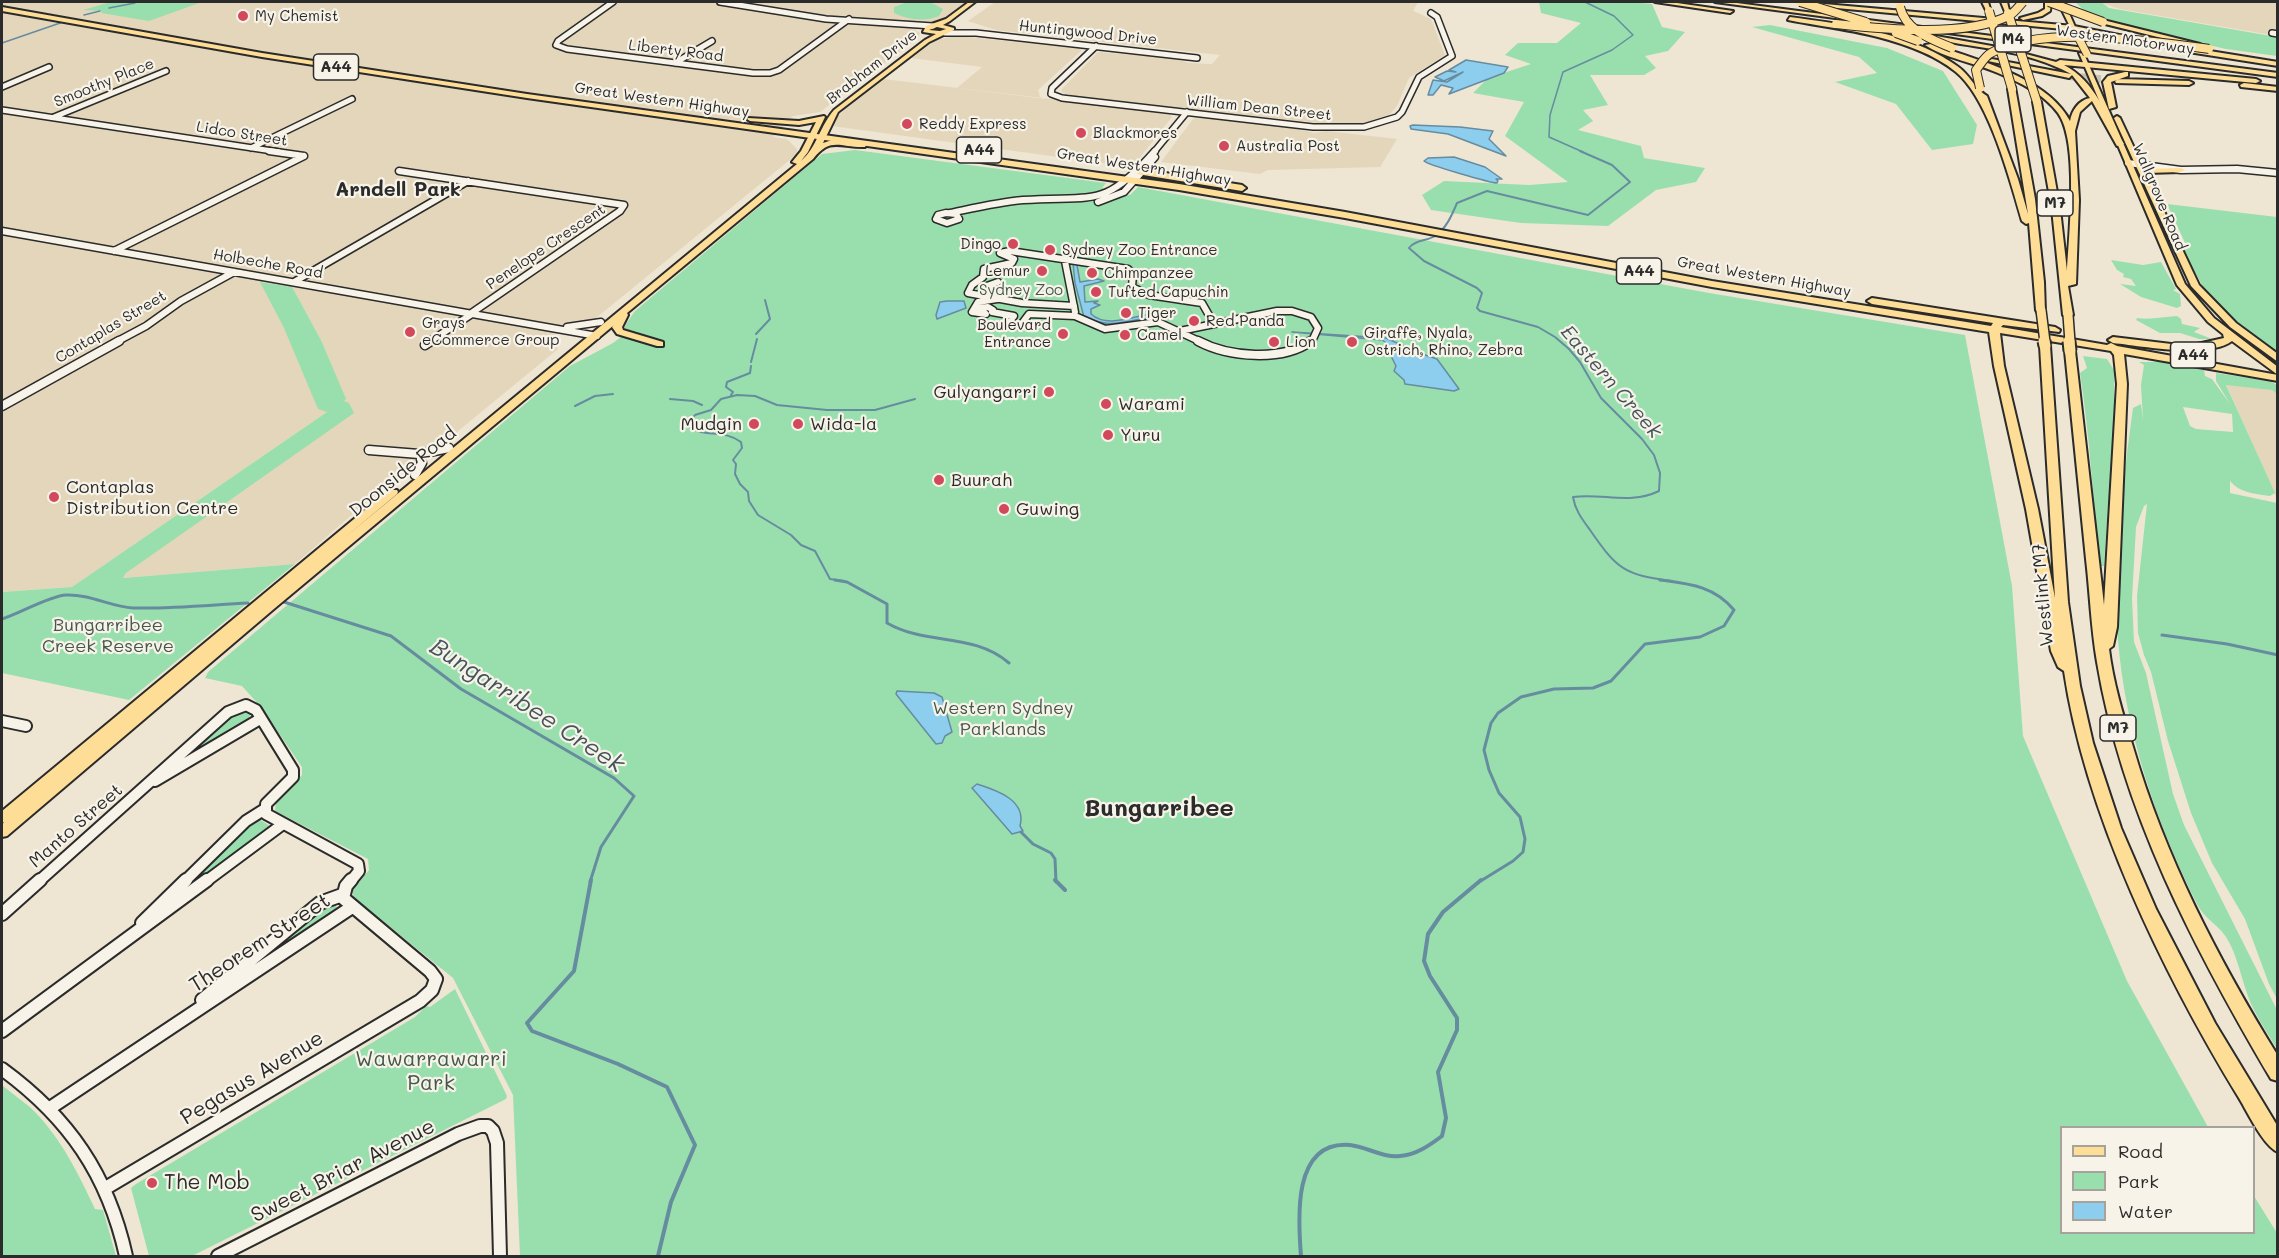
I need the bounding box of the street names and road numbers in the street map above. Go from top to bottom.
street label: Huntingwood Drive [1018,17,1158,49]
street label: Western Motorway [2055,21,2195,59]
street label: Brabham Drive [823,26,921,108]
road number: M4 [1995,26,2031,52]
street label: Liberty Road [628,36,724,66]
road number: A44 [314,54,358,80]
street label: Smoothy Place [51,55,157,111]
street label: Great Western Highway [574,79,750,121]
street label: William Dean Street [1186,91,1332,125]
street label: Lidco Street [195,118,289,150]
road number: A44 [956,137,1002,163]
street label: Wallgrove Road [2128,141,2190,253]
street label: Great Western Highway [1056,144,1232,190]
road number: M7 [2037,190,2073,216]
street label: Penelope Crescent [483,200,609,294]
street label: Holbeche Road [212,246,324,282]
street label: Great Western Highway [1676,253,1852,301]
road number: A44 [1616,258,1662,284]
street label: Contaplas Street [52,287,170,367]
road number: A44 [2170,342,2216,368]
street label: Doonside Road [345,422,461,522]
street label: Westlink M7 [2028,543,2058,647]
road number: M7 [2100,715,2136,741]
street label: Manto Street [25,779,127,873]
street label: Theorem Street [185,888,335,998]
street label: Pegasus Avenue [176,1025,328,1131]
street label: Sweet Briar Avenue [247,1114,439,1228]

